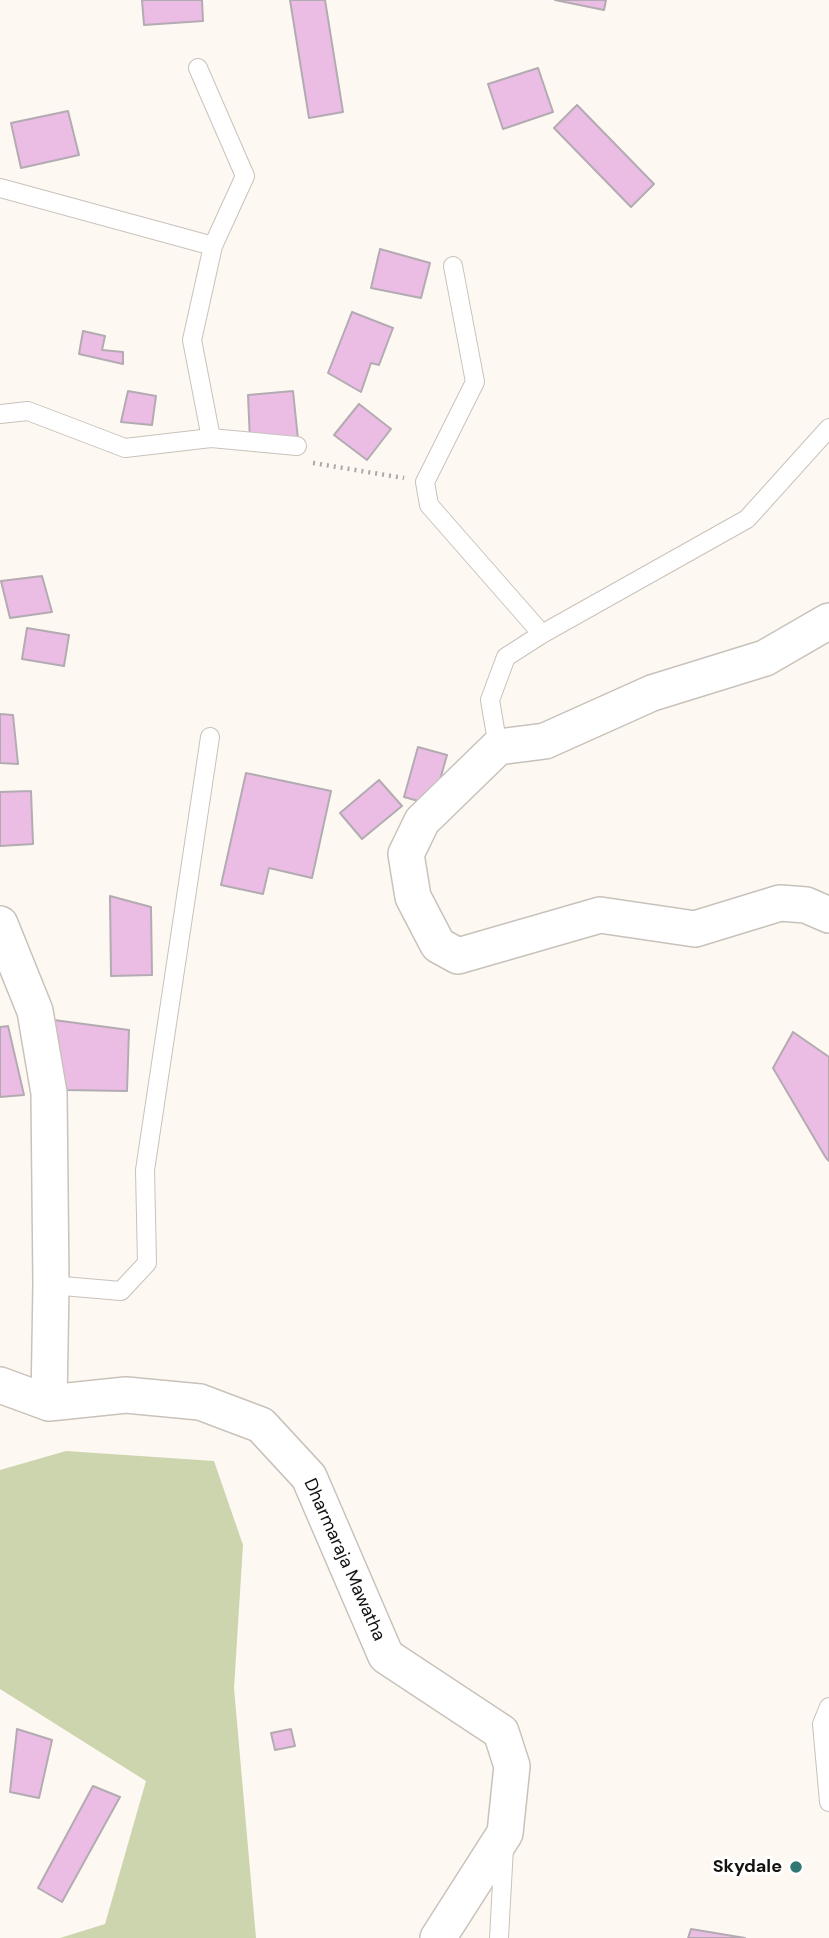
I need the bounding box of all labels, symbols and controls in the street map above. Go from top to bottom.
street label: Dharmaraja Mawatha [298,1476,390,1644]
place label: Skydale [713,1856,782,1878]
marker: Skydale [788,1859,804,1875]

